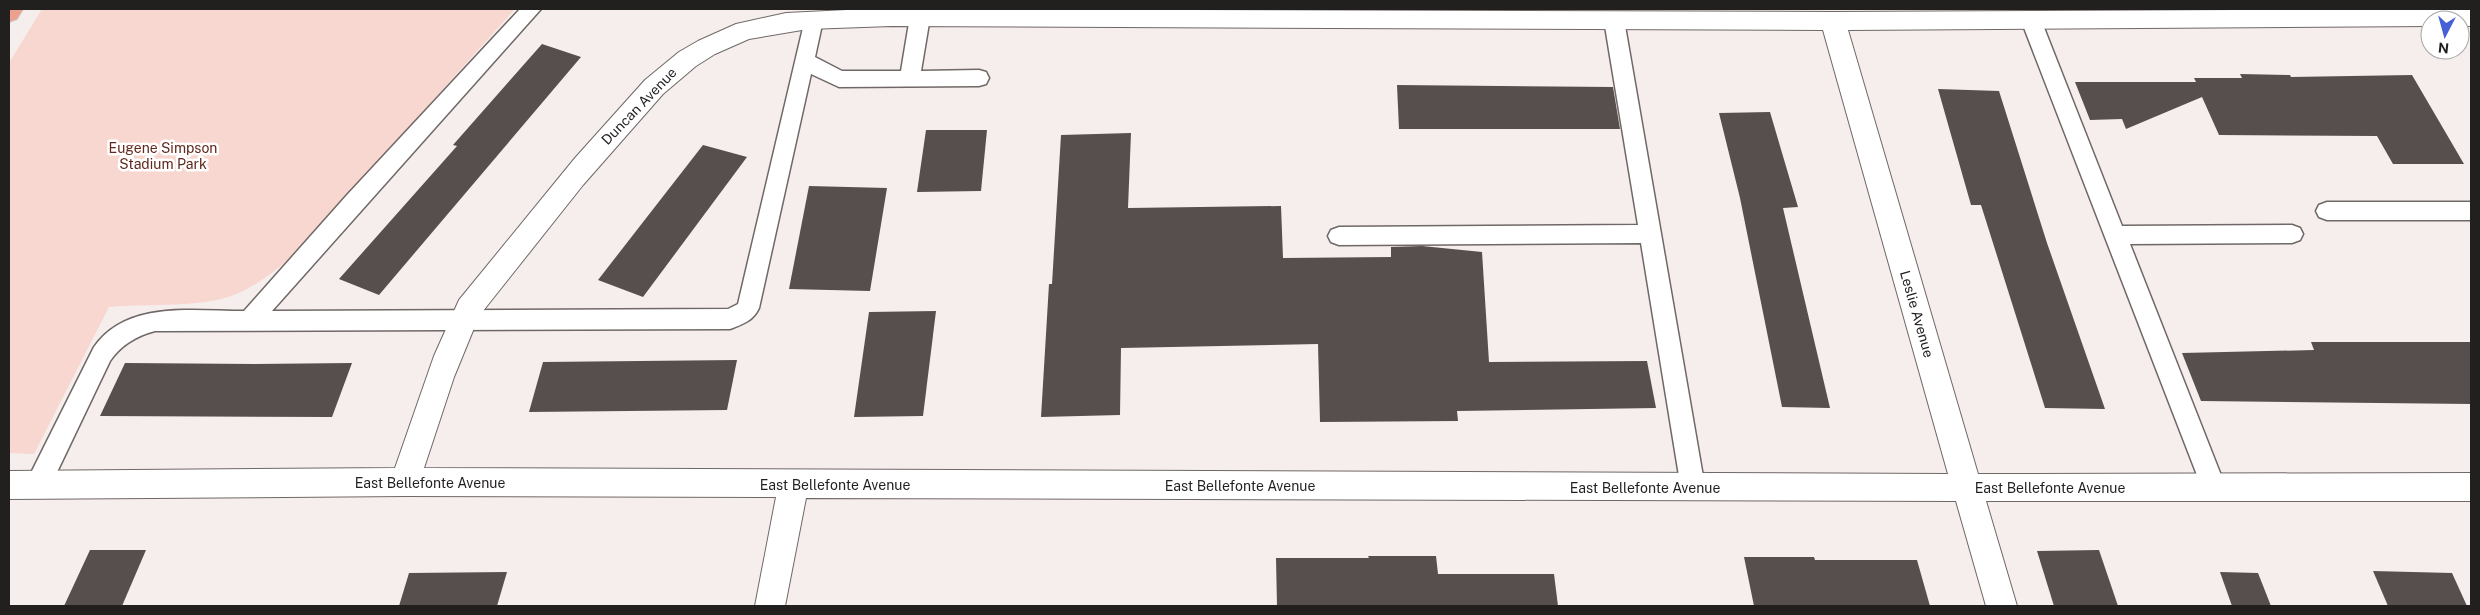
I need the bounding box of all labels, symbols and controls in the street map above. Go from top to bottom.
north arrow [2420,10,2470,60]
text: N [2437,39,2450,56]
street label: Duncan Avenue [598,64,680,148]
park label: Eugene Simpson Stadium Park [109,140,217,172]
street label: Leslie Avenue [1897,269,1937,359]
street label: East Bellefonte Avenue [355,475,505,491]
street label: East Bellefonte Avenue [760,477,910,493]
street label: East Bellefonte Avenue [1165,478,1315,494]
street label: East Bellefonte Avenue [1570,480,1720,496]
street label: East Bellefonte Avenue [1975,480,2125,496]

